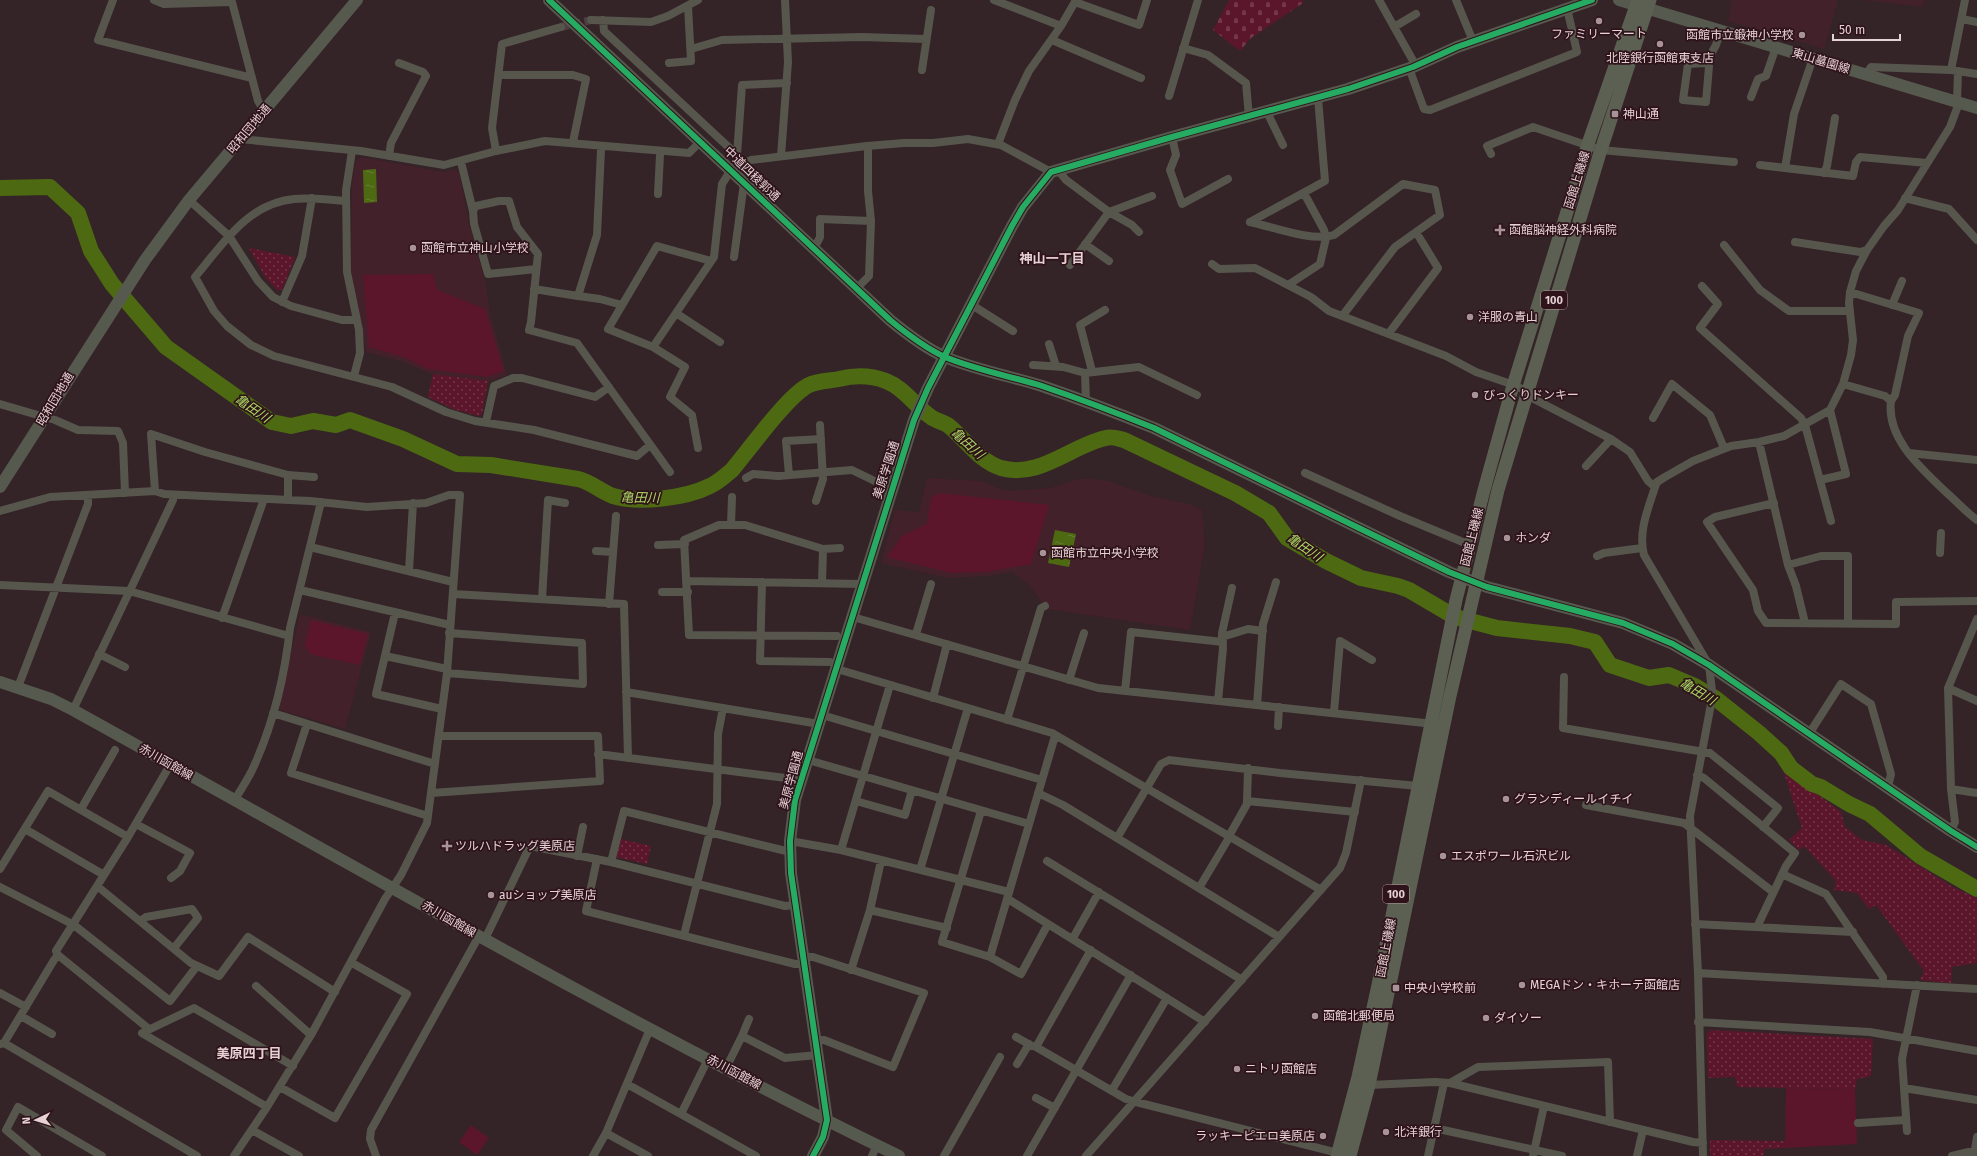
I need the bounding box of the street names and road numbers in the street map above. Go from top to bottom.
street label: 東山墓園線 [1790,46,1852,76]
street label: 昭和団地通 [224,102,274,156]
street label: 中道四稜郭通 [721,144,783,204]
street label: 函館上磯線 [1562,149,1592,211]
road number: 100 [1541,291,1567,309]
street label: 昭和団地通 [34,370,76,428]
street label: 美原学園通 [870,439,902,501]
street label: 函館上磯線 [1458,506,1486,568]
street label: 赤川函館線 [137,741,195,783]
street label: 美原学園通 [776,749,806,811]
road number: 100 [1383,885,1409,903]
street label: 赤川函館線 [420,898,478,940]
street label: 函館上磯線 [1373,917,1399,979]
street label: 赤川函館線 [704,1052,764,1092]

